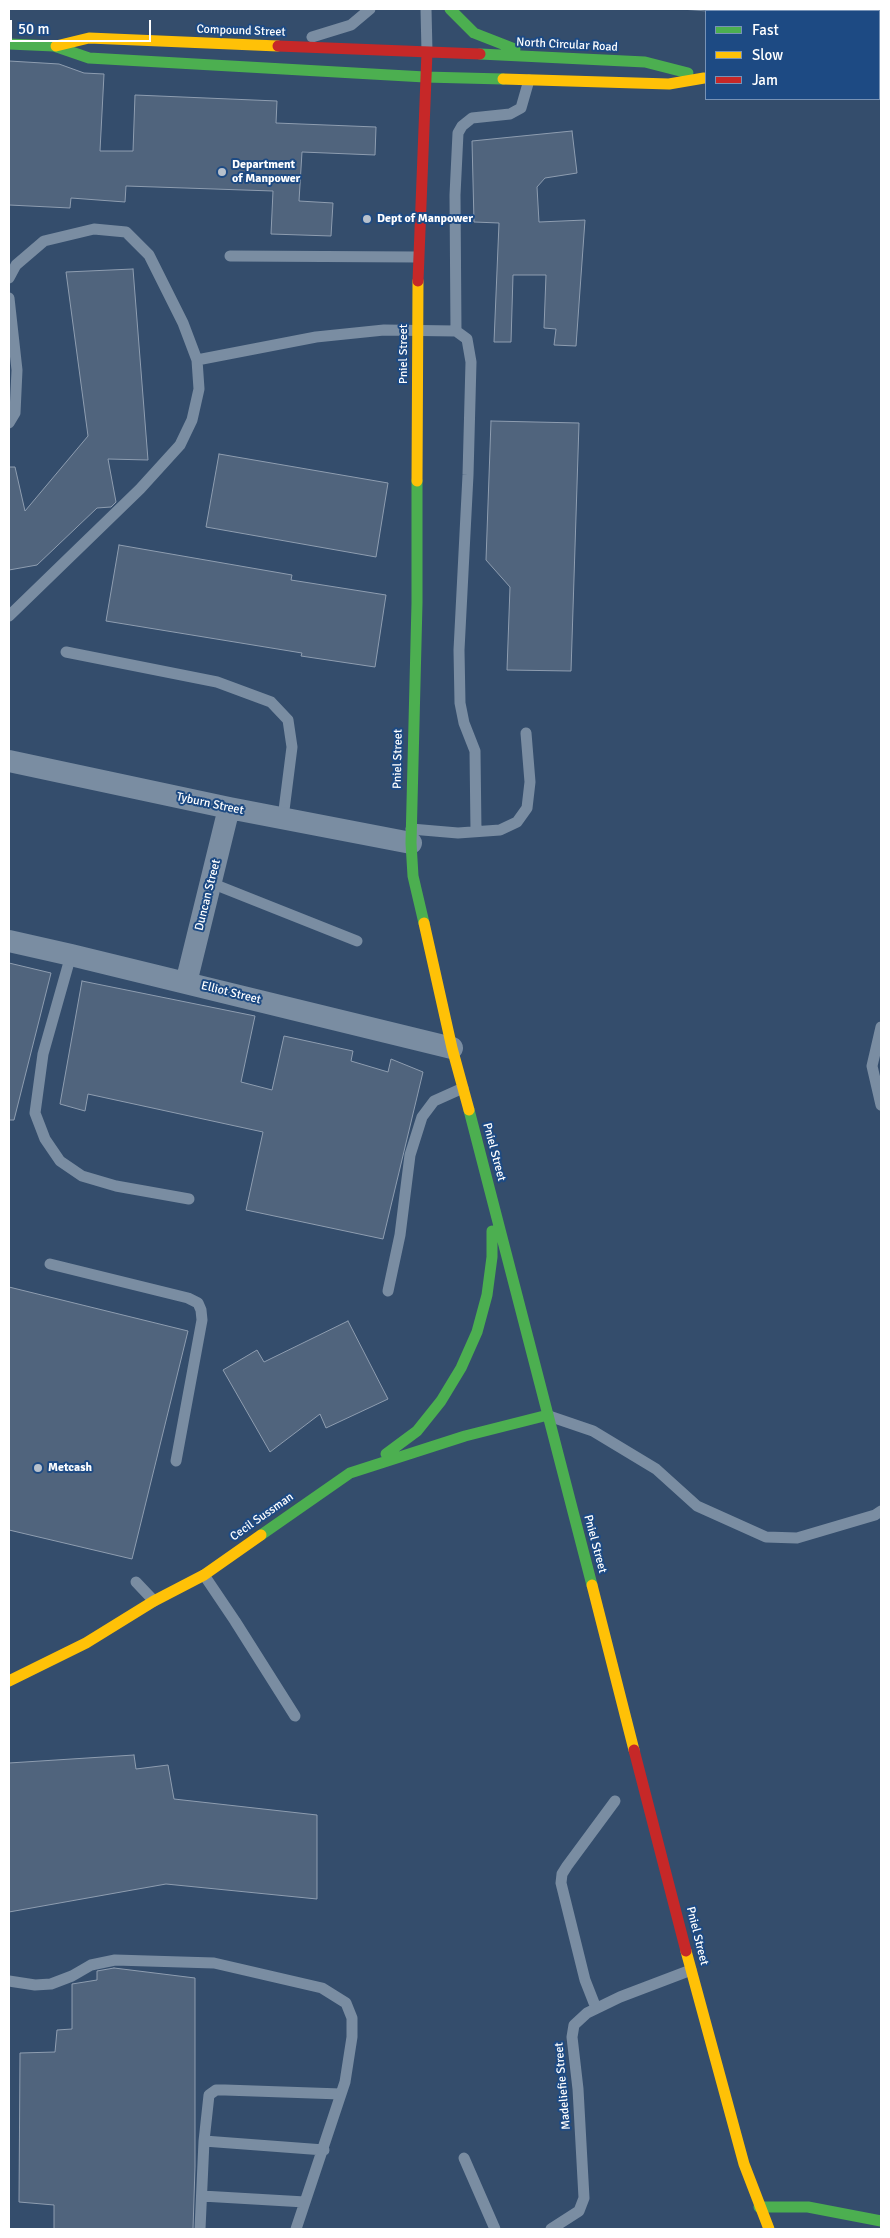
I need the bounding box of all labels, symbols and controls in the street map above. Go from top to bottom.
scale bar [12,10,154,42]
legend [705,10,880,100]
text: 50 m [18,20,49,38]
text: Fast [752,21,779,39]
street label: Compound Street [196,22,286,40]
street label: North Circular Road [516,35,618,55]
text: Slow [752,46,783,64]
text: Jam [752,71,778,89]
place label: Department of Manpower [232,158,300,186]
marker: Department of Manpower [216,166,228,178]
place label: Dept of Manpower [377,212,473,226]
marker: Dept of Manpower [361,213,373,225]
street label: Pniel Street [397,324,411,384]
street label: Pniel Street [390,729,406,789]
street label: Tyburn Street [175,790,245,818]
street label: Duncan Street [192,858,224,932]
street label: Elliot Street [200,979,262,1007]
street label: Pniel Street [479,1121,509,1183]
place label: Metcash [48,1461,92,1475]
marker: Metcash [32,1462,44,1474]
street label: Cecil Sussman [227,1490,297,1544]
street label: Pniel Street [580,1513,610,1575]
street label: Pniel Street [683,1905,711,1967]
street label: Madeliefie Street [552,2042,574,2130]

